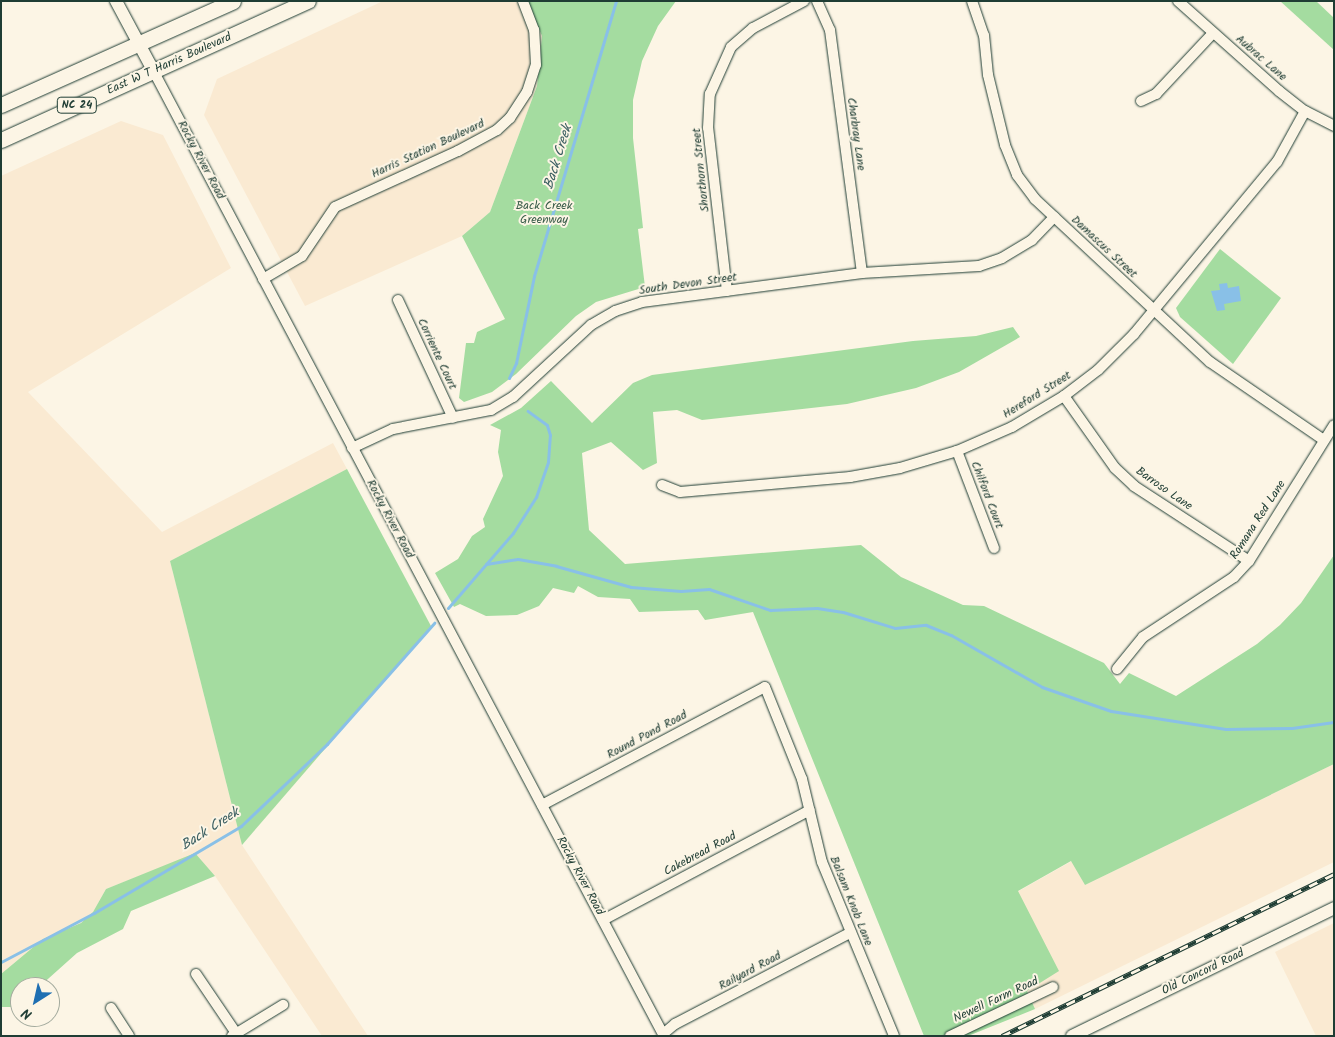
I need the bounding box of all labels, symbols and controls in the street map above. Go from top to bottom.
street label: East W T Harris Boulevard [104,30,234,98]
street label: Aubrac Lane [1232,32,1290,84]
road number: NC 24 [56,96,98,114]
street label: Charbray Lane [844,97,868,171]
street label: Harris Station Boulevard [369,116,487,182]
street label: Rocky River Road [174,118,228,202]
water label: Back Creek [540,123,576,191]
street label: Shorthorn Street [689,127,713,213]
park label: Back Creek Greenway [516,199,572,227]
street label: Damascus Street [1068,213,1140,281]
street label: South Devon Street [638,270,738,298]
street label: Corriente Court [414,316,460,392]
street label: Hereford Street [1000,368,1074,422]
street label: Chilford Court [968,459,1006,531]
street label: Barroso Lane [1133,464,1195,514]
street label: Rocky River Road [363,477,417,561]
street label: Romana Red Lane [1227,478,1289,562]
street label: Round Pond Road [604,708,690,762]
water label: Back Creek [178,804,242,854]
street label: Cakebread Road [661,829,739,879]
street label: Rocky River Road [553,834,607,918]
street label: Balsam Knob Lane [826,854,876,948]
street label: Old Concord Road [1160,946,1246,998]
street label: Railyard Road [716,949,784,993]
street label: Newell Farm Road [951,974,1041,1026]
north arrow [10,977,60,1027]
text: N [17,1002,37,1025]

